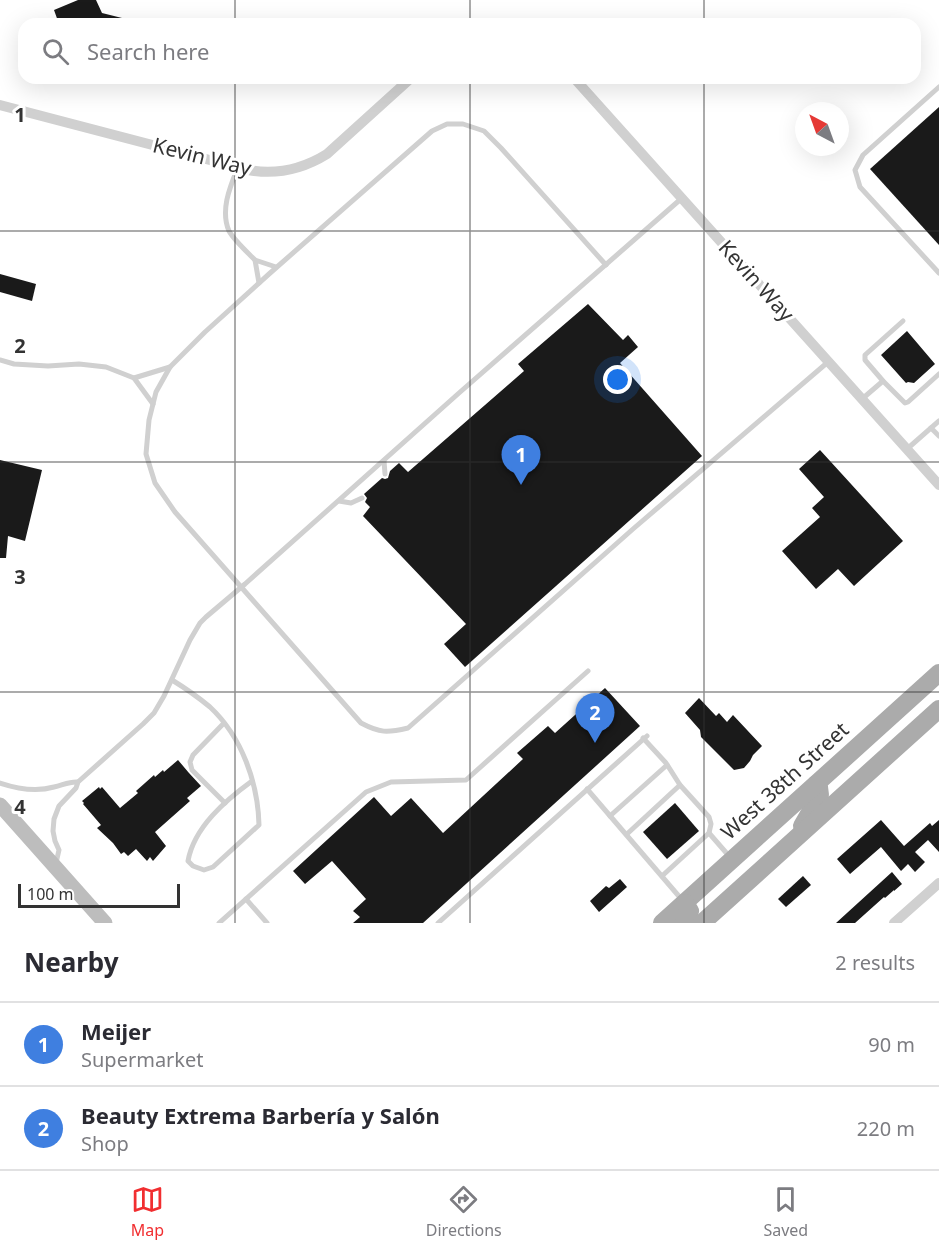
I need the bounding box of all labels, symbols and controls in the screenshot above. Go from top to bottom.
search box [18,18,921,84]
icon: search [39,35,72,68]
text: Search here [87,36,209,66]
text: 1 [14,101,26,128]
north arrow [795,102,849,156]
street label: Kevin Way [150,130,255,182]
street label: Kevin Way [713,234,801,327]
text: 2 [14,332,26,359]
your location [603,365,632,394]
pin: 1 [502,436,540,485]
text: 3 [14,563,26,590]
pin: 2 [576,694,614,743]
street label: West 38th Street [714,715,854,845]
text: 4 [14,793,26,820]
scale bar [18,881,180,908]
text: 100 m [27,883,74,905]
text: Nearby [24,944,119,980]
text: 2 results [835,949,915,976]
text: Meijer [81,1016,151,1046]
text: 1 [38,1031,49,1058]
text: 90 m [868,1031,915,1058]
text: Supermarket [81,1046,204,1073]
text: Beauty Extrema Barbería y Salón [81,1100,440,1130]
text: 2 [38,1115,49,1142]
text: 220 m [857,1115,915,1142]
text: Shop [81,1130,129,1157]
tab: Map [131,1183,164,1241]
tab: Directions [426,1183,502,1241]
tab: Saved [763,1183,808,1241]

